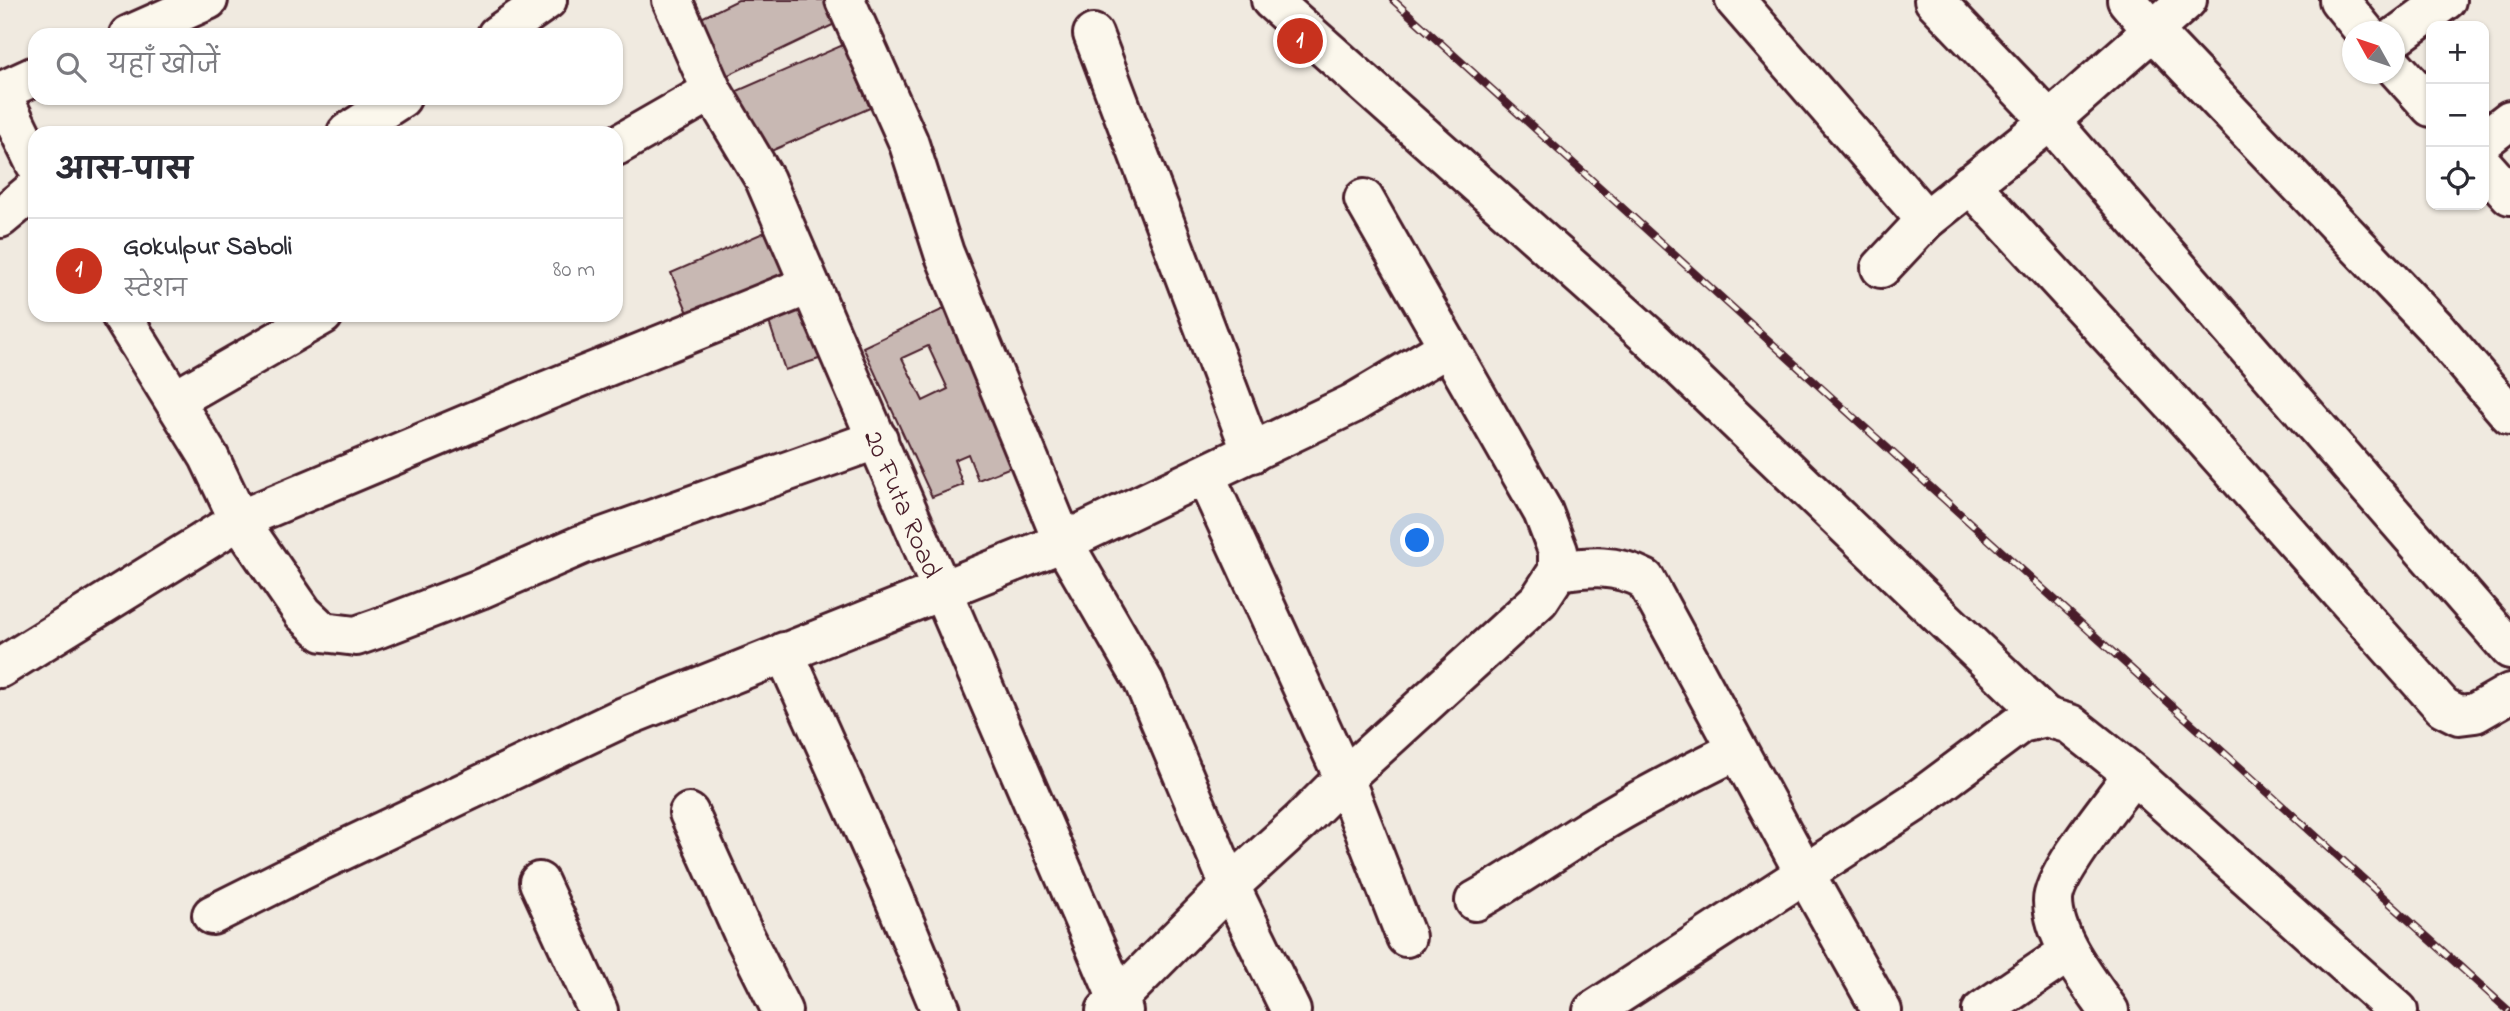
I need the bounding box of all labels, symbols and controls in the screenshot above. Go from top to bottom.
pin: 1 [1277,15,1323,67]
north arrow [2342,21,2405,84]
map controls [2426,21,2489,210]
button: + [2426,21,2489,84]
search box [28,28,623,105]
icon: search [52,48,90,86]
text: यहाँ खोजें [108,48,220,86]
button: − [2426,84,2489,147]
button: locate [2426,147,2489,210]
text: आस-पास [56,150,192,194]
text: Gokulpur Saboli [123,229,292,267]
text: 1 [75,254,83,287]
text: 80 m [553,254,595,287]
text: स्टेशन [123,274,187,307]
street label: 20 Futa Road [851,424,951,585]
your location [1400,523,1434,557]

